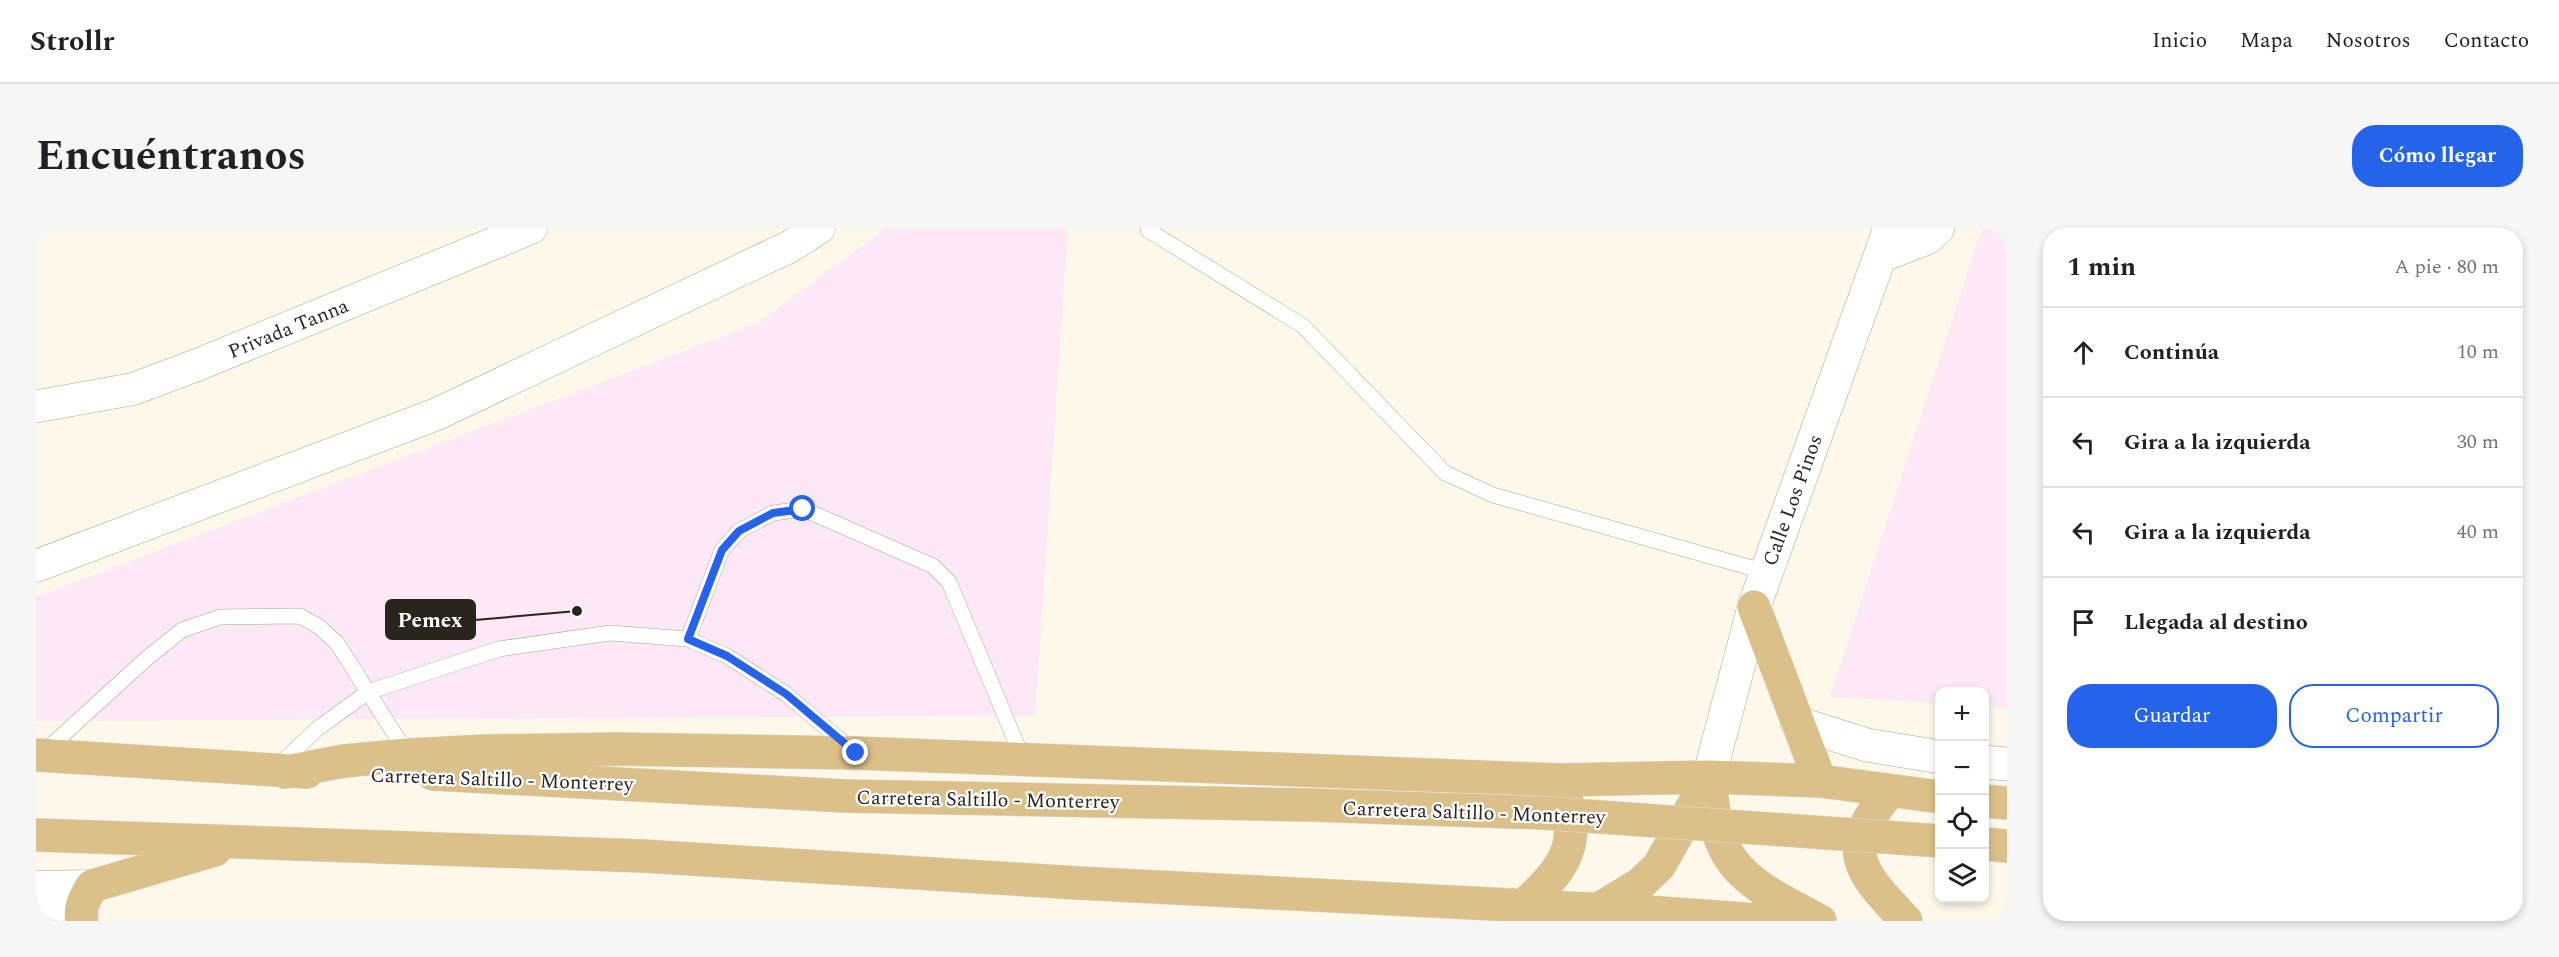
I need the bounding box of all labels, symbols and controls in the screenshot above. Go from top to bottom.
text: Strollr [30,20,114,63]
text: Inicio [2152,25,2207,57]
text: Mapa [2240,25,2293,57]
text: Nosotros [2326,25,2411,57]
text: Contacto [2444,25,2529,57]
text: Encuéntranos [36,125,306,188]
button: Cómo llegar [2352,125,2523,187]
text: 1 min [2067,247,2136,287]
text: A pie · 80 m [2395,252,2499,282]
street label: Privada Tanna [224,291,353,367]
icon: ahead [2067,336,2100,369]
text: Continúa [2124,336,2219,369]
text: 10 m [2457,337,2499,367]
icon: left [2067,426,2100,459]
text: Gira a la izquierda [2124,426,2311,459]
text: 30 m [2457,427,2499,457]
street label: Calle Los Pinos [1755,430,1831,570]
route start [789,495,815,521]
icon: left [2067,516,2100,549]
text: Gira a la izquierda [2124,516,2311,549]
text: 40 m [2457,517,2499,547]
callout: Pemex [386,600,475,639]
text: Pemex [397,605,463,637]
icon: arrive [2067,606,2100,639]
text: Llegada al destino [2124,606,2308,639]
button: Guardar [2067,684,2277,748]
button: Compartir [2289,684,2499,748]
map controls [1935,687,1989,903]
button: + [1935,687,1989,741]
route end [842,739,868,765]
button: − [1935,741,1989,795]
street label: Carretera Saltillo - Monterrey [370,760,635,800]
street label: Carretera Saltillo - Monterrey [856,783,1121,817]
street label: Carretera Saltillo - Monterrey [1342,793,1607,833]
button: locate [1935,795,1989,849]
button: layers [1935,849,1989,903]

